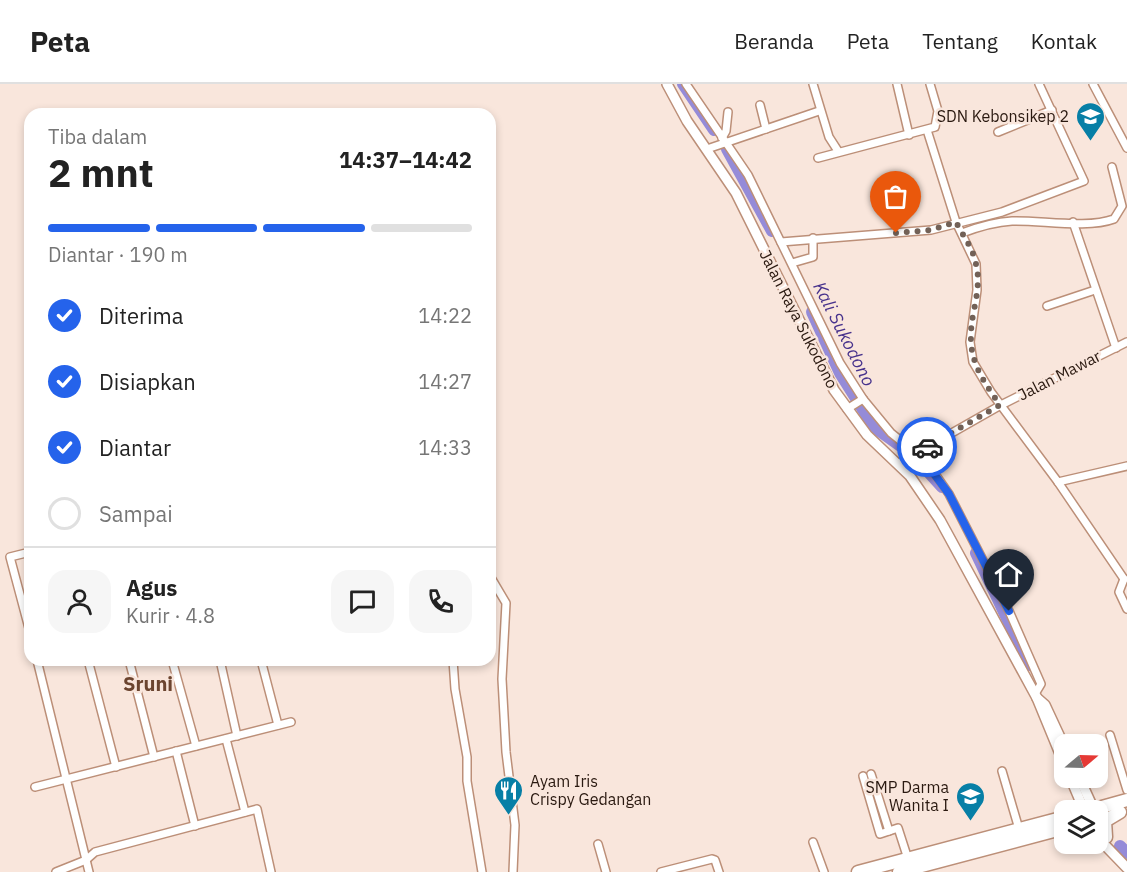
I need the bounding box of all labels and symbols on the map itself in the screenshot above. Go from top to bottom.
school or university icon: SDN Kebonsikep 2 [1074,100,1106,142]
place label: SDN Kebonsikep 2 [937,106,1069,126]
pin [870,171,921,233]
street label: Jalan Raya Sukodono [755,246,843,392]
water label: Kali Sukodono [808,278,881,390]
street label: Jalan Mawar [1014,345,1104,404]
courier [897,417,957,477]
pin [983,549,1034,611]
district label: Sruni [123,670,173,697]
north arrow [1054,734,1108,788]
place label: Ayam Iris Crispy Gedangan [530,771,651,809]
restaurant icon: Ayam Iris Crispy Gedangan [493,774,525,816]
place label: SMP Darma Wanita I [866,777,949,815]
school or university icon: SMP Darma Wanita I [954,780,986,822]

